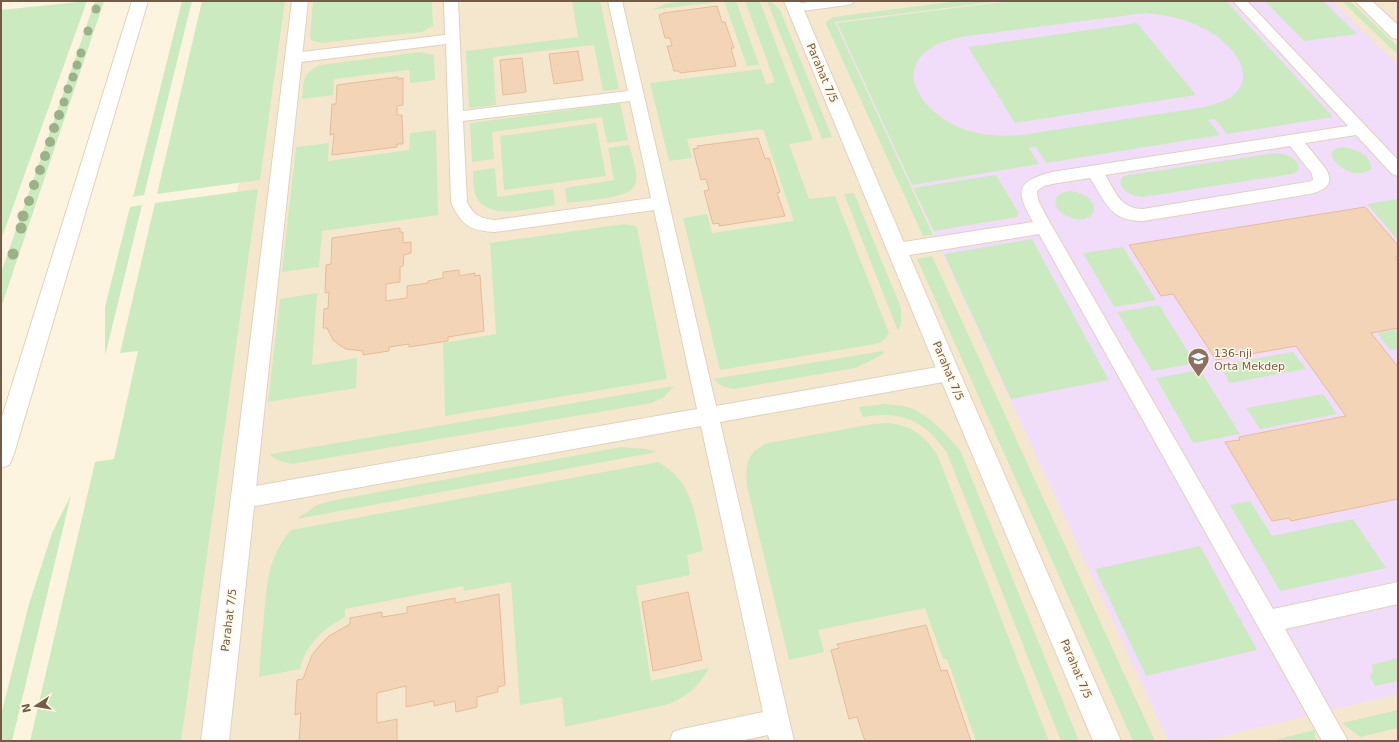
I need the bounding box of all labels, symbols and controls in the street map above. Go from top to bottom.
street label: Parahat 7/5 [804,41,840,105]
street label: Parahat 7/5 [930,339,966,403]
school or university icon: 136-nji Orta Mekdep [1186,346,1212,379]
place label: 136-nji Orta Mekdep [1214,347,1285,373]
street label: Parahat 7/5 [219,588,239,652]
street label: Parahat 7/5 [1058,637,1094,701]
north arrow [16,686,56,726]
text: N [19,702,34,714]

